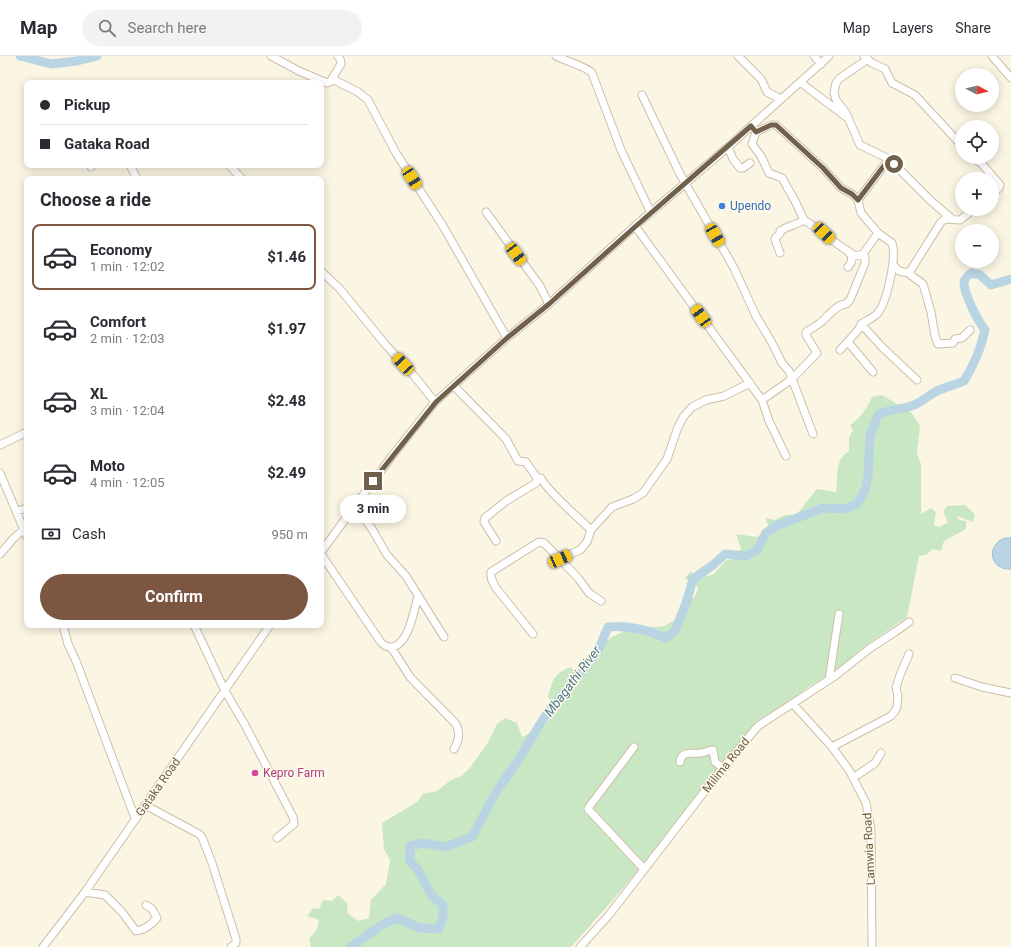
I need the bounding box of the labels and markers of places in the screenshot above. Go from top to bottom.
place label: Upendo [730,199,771,213]
marker: Upendo [717,201,727,211]
place label: Kepro Farm [263,766,325,780]
marker: Kepro Farm [250,768,260,778]

